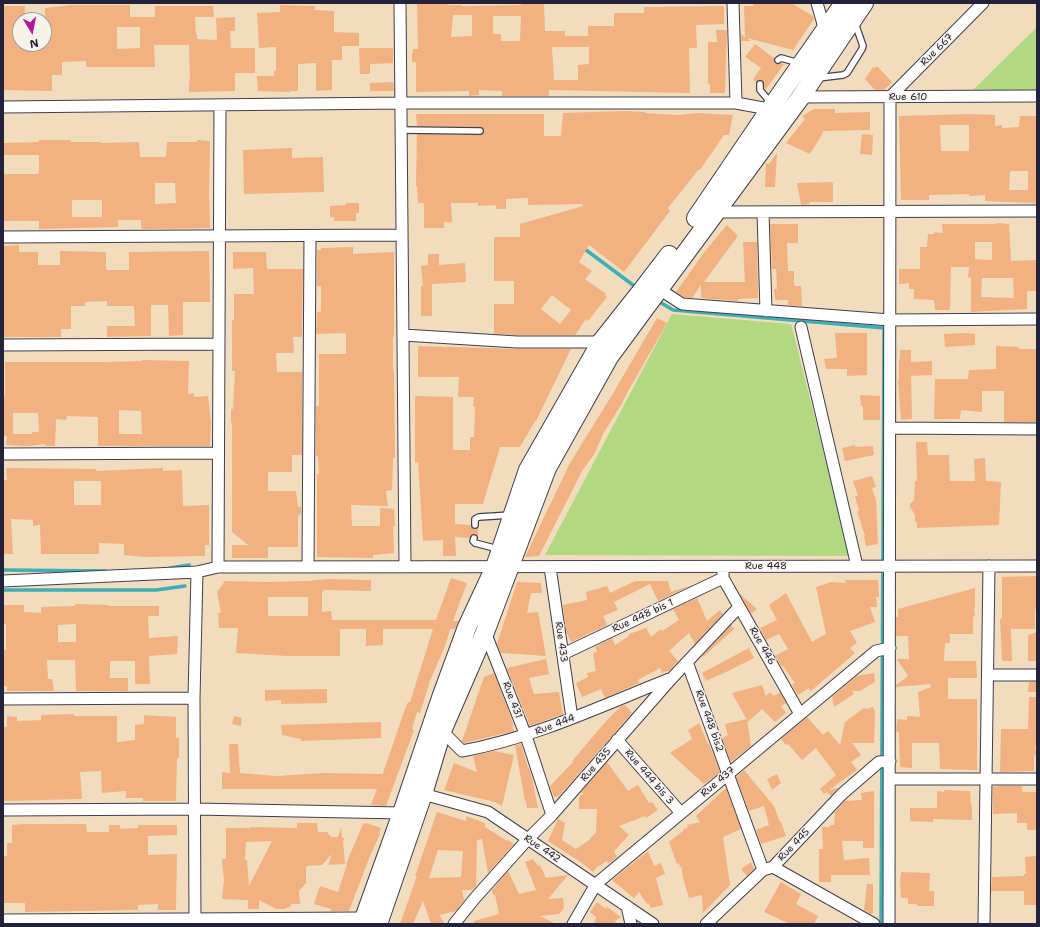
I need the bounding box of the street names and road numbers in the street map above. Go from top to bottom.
street label: Rue 667 [918,31,956,69]
street label: Rue 610 [889,91,927,103]
street label: Rue 448 [745,560,787,572]
street label: Rue 448 bis 1 [610,597,676,635]
street label: Rue 433 [552,621,570,663]
street label: Rue 446 [746,625,778,667]
street label: Rue 431 [500,680,524,720]
street label: Rue 448 bis2 [692,688,726,754]
street label: Rue 444 [533,712,577,738]
street label: Rue 435 [578,746,614,784]
street label: Rue 444 bis 3 [622,747,676,807]
street label: Rue 437 [698,764,738,800]
street label: Rue 445 [775,826,813,864]
street label: Rue 442 [521,832,563,866]

